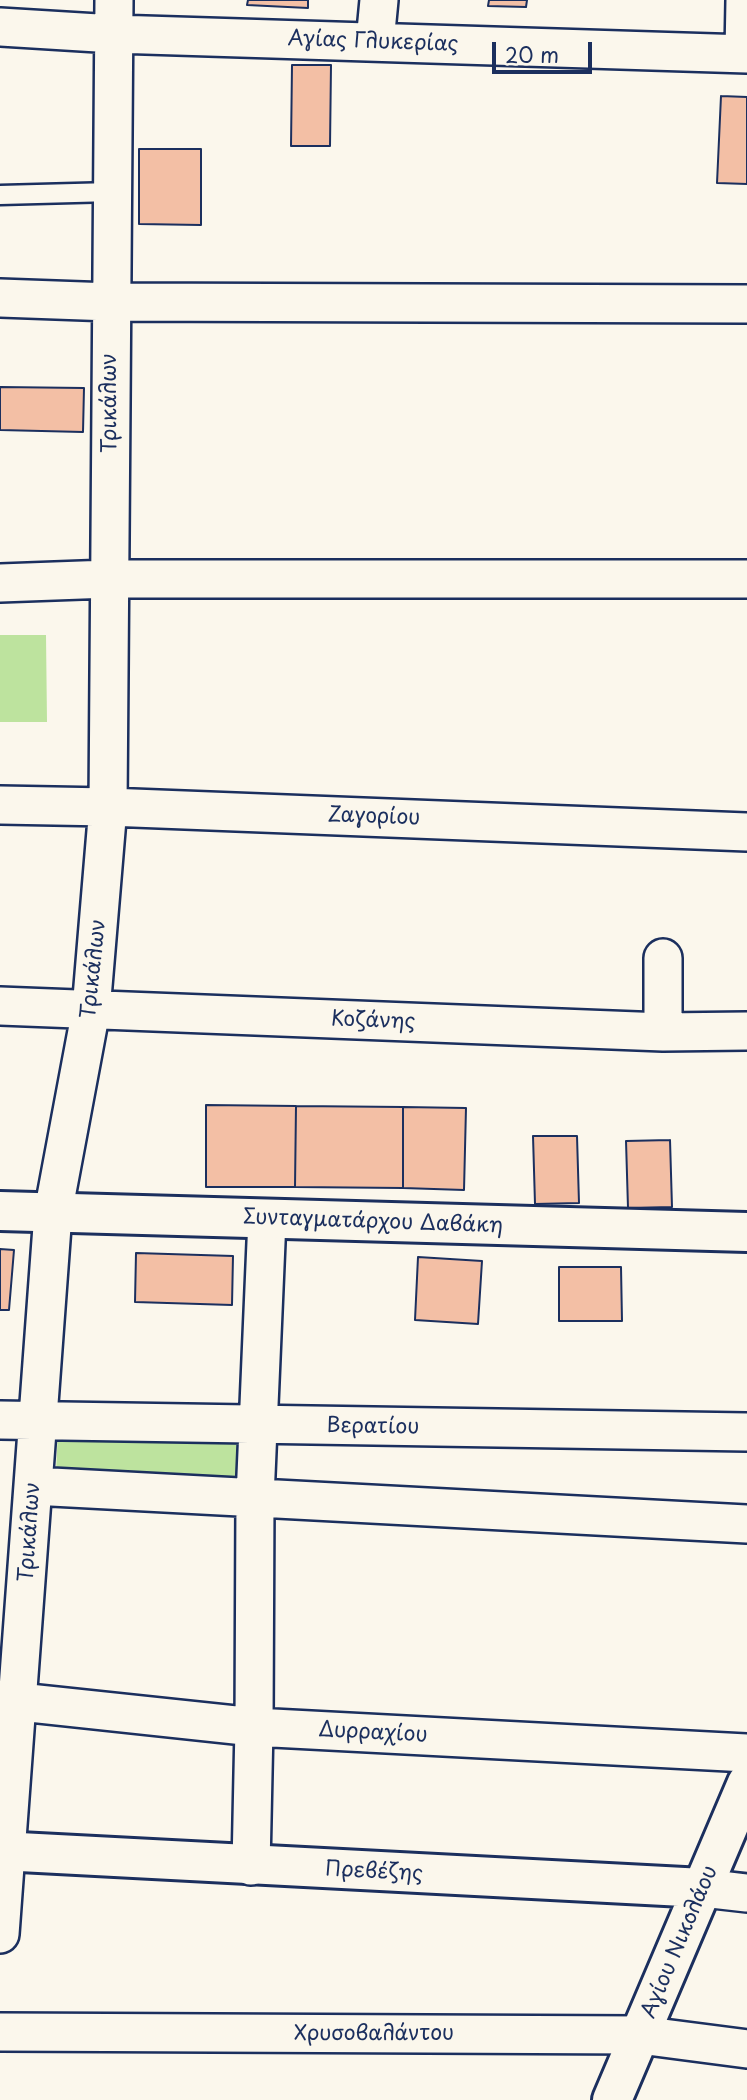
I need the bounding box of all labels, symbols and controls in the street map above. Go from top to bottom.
street label: Αγίας Γλυκερίας [287,26,459,58]
scale bar [495,28,595,72]
text: 20 m [505,38,559,70]
street label: Τρικάλων [97,353,123,453]
street label: Ζαγορίου [327,803,421,831]
street label: Τρικάλων [76,918,112,1020]
street label: Κοζάνης [330,1007,416,1035]
street label: Συνταγματάρχου Δαβάκη [242,1205,504,1239]
street label: Βερατίου [326,1414,420,1440]
street label: Τρικάλων [14,1481,46,1583]
street label: Δυρραχίου [318,1718,428,1748]
street label: Πρεβέζης [324,1857,424,1887]
street label: Αγίου Νικολάου [636,1862,724,2022]
street label: Χρυσοβαλάντου [294,2021,454,2047]

